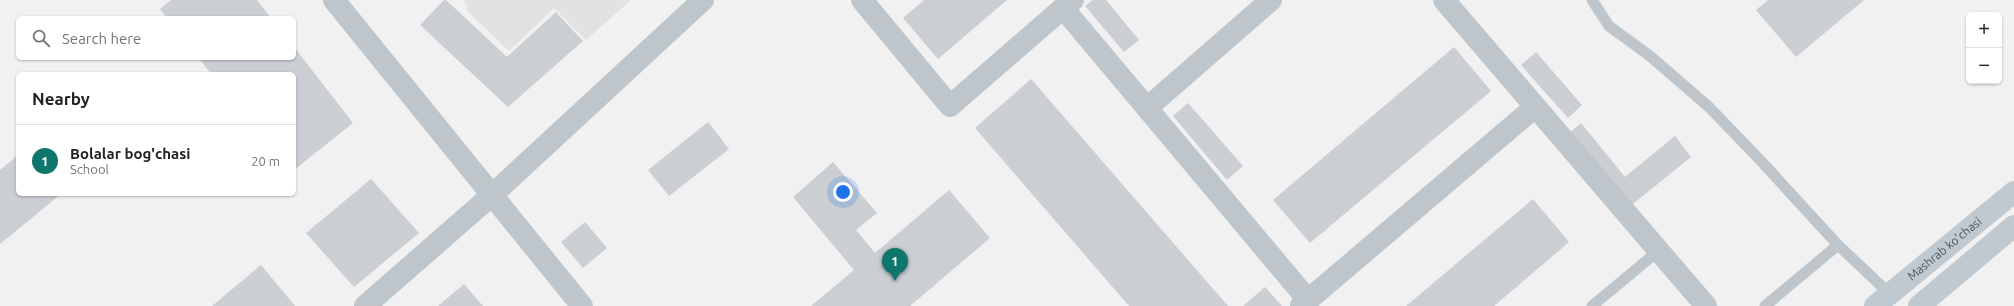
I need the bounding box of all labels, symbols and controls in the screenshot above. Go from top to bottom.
map controls [1966,12,2002,84]
button: + [1966,12,2002,48]
search box [16,16,296,60]
icon: search [30,27,52,49]
text: Search here [62,30,141,47]
button: − [1966,48,2002,84]
text: Nearby [32,89,90,108]
text: Bolalar bog'chasi [70,145,191,162]
text: 1 [41,154,49,168]
text: 20 m [251,154,280,168]
text: School [70,162,109,176]
your location [833,182,853,202]
street label: Mashrab ko'chasi [1905,214,1984,283]
pin: 1 [882,248,908,281]

